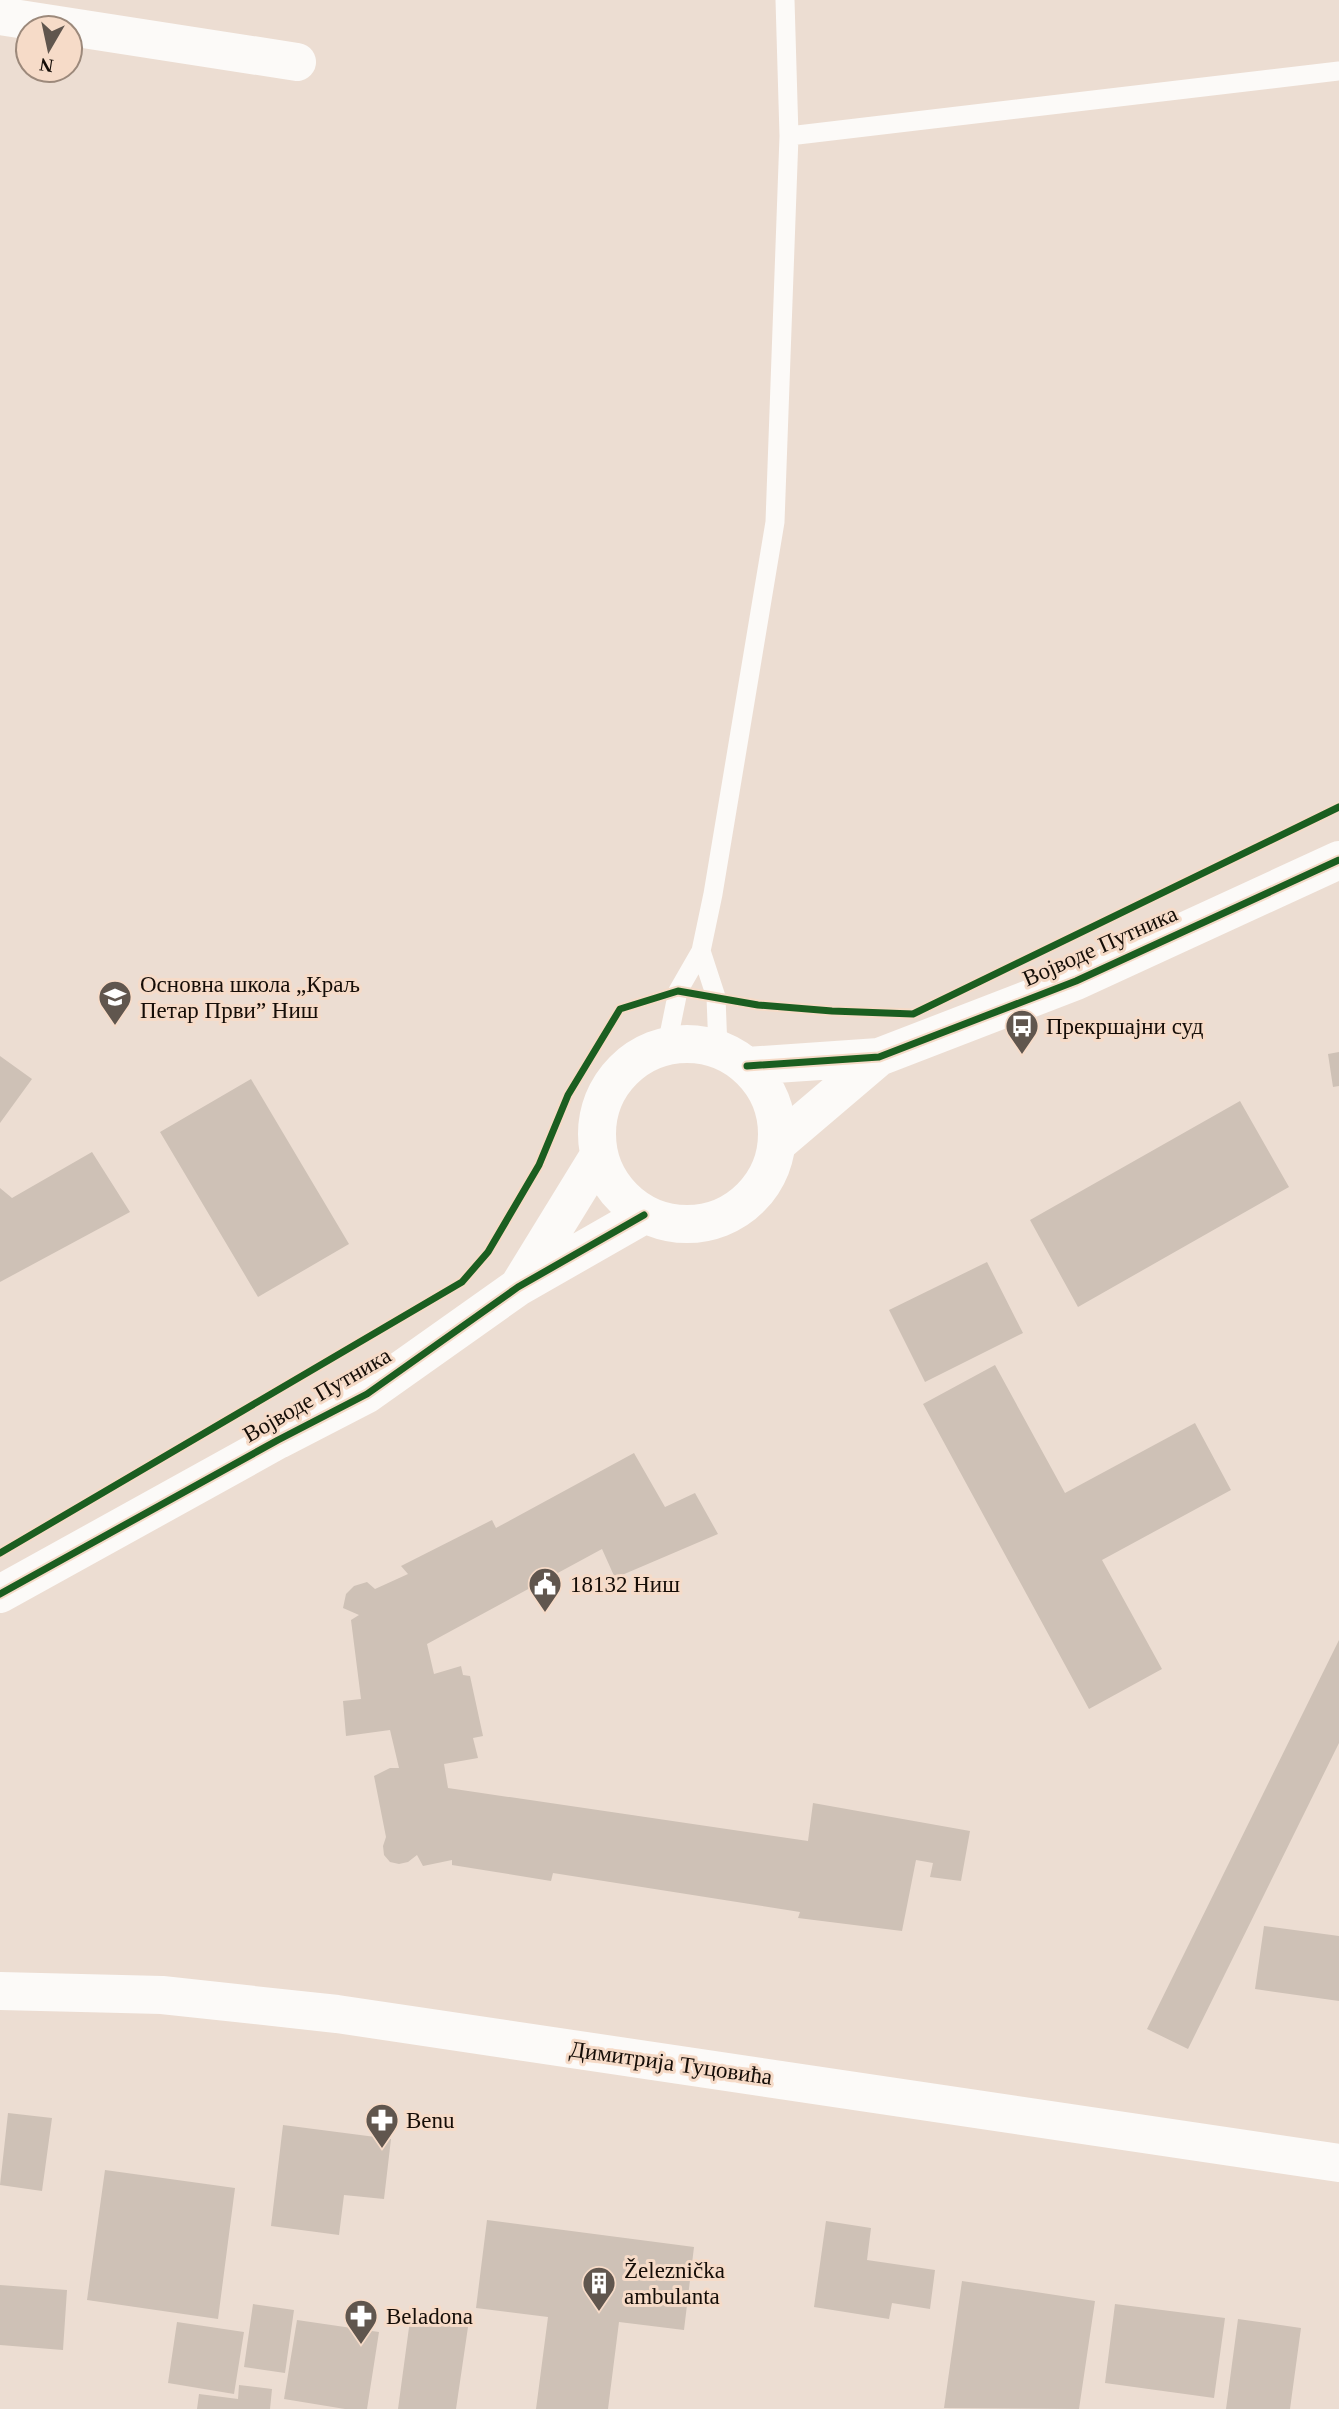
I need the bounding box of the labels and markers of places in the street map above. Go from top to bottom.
place label: Основна школа „Краљ Петар Први” Ниш [140,972,360,1023]
school or university icon: Основна школа „Краљ Петар Први” Ниш [96,978,134,1027]
bus stop icon: Прекршајни суд [1003,1007,1041,1056]
place label: Прекршајни суд [1046,1014,1204,1039]
public building icon: 18132 Ниш [526,1565,564,1614]
place label: 18132 Ниш [570,1572,680,1597]
pharmacy icon: Benu [363,2101,401,2150]
place label: Benu [406,2108,455,2133]
place label: Železnička ambulanta [624,2258,725,2309]
building icon: Železnička ambulanta [580,2264,618,2313]
pharmacy icon: Beladona [342,2297,380,2346]
place label: Beladona [386,2304,473,2329]

